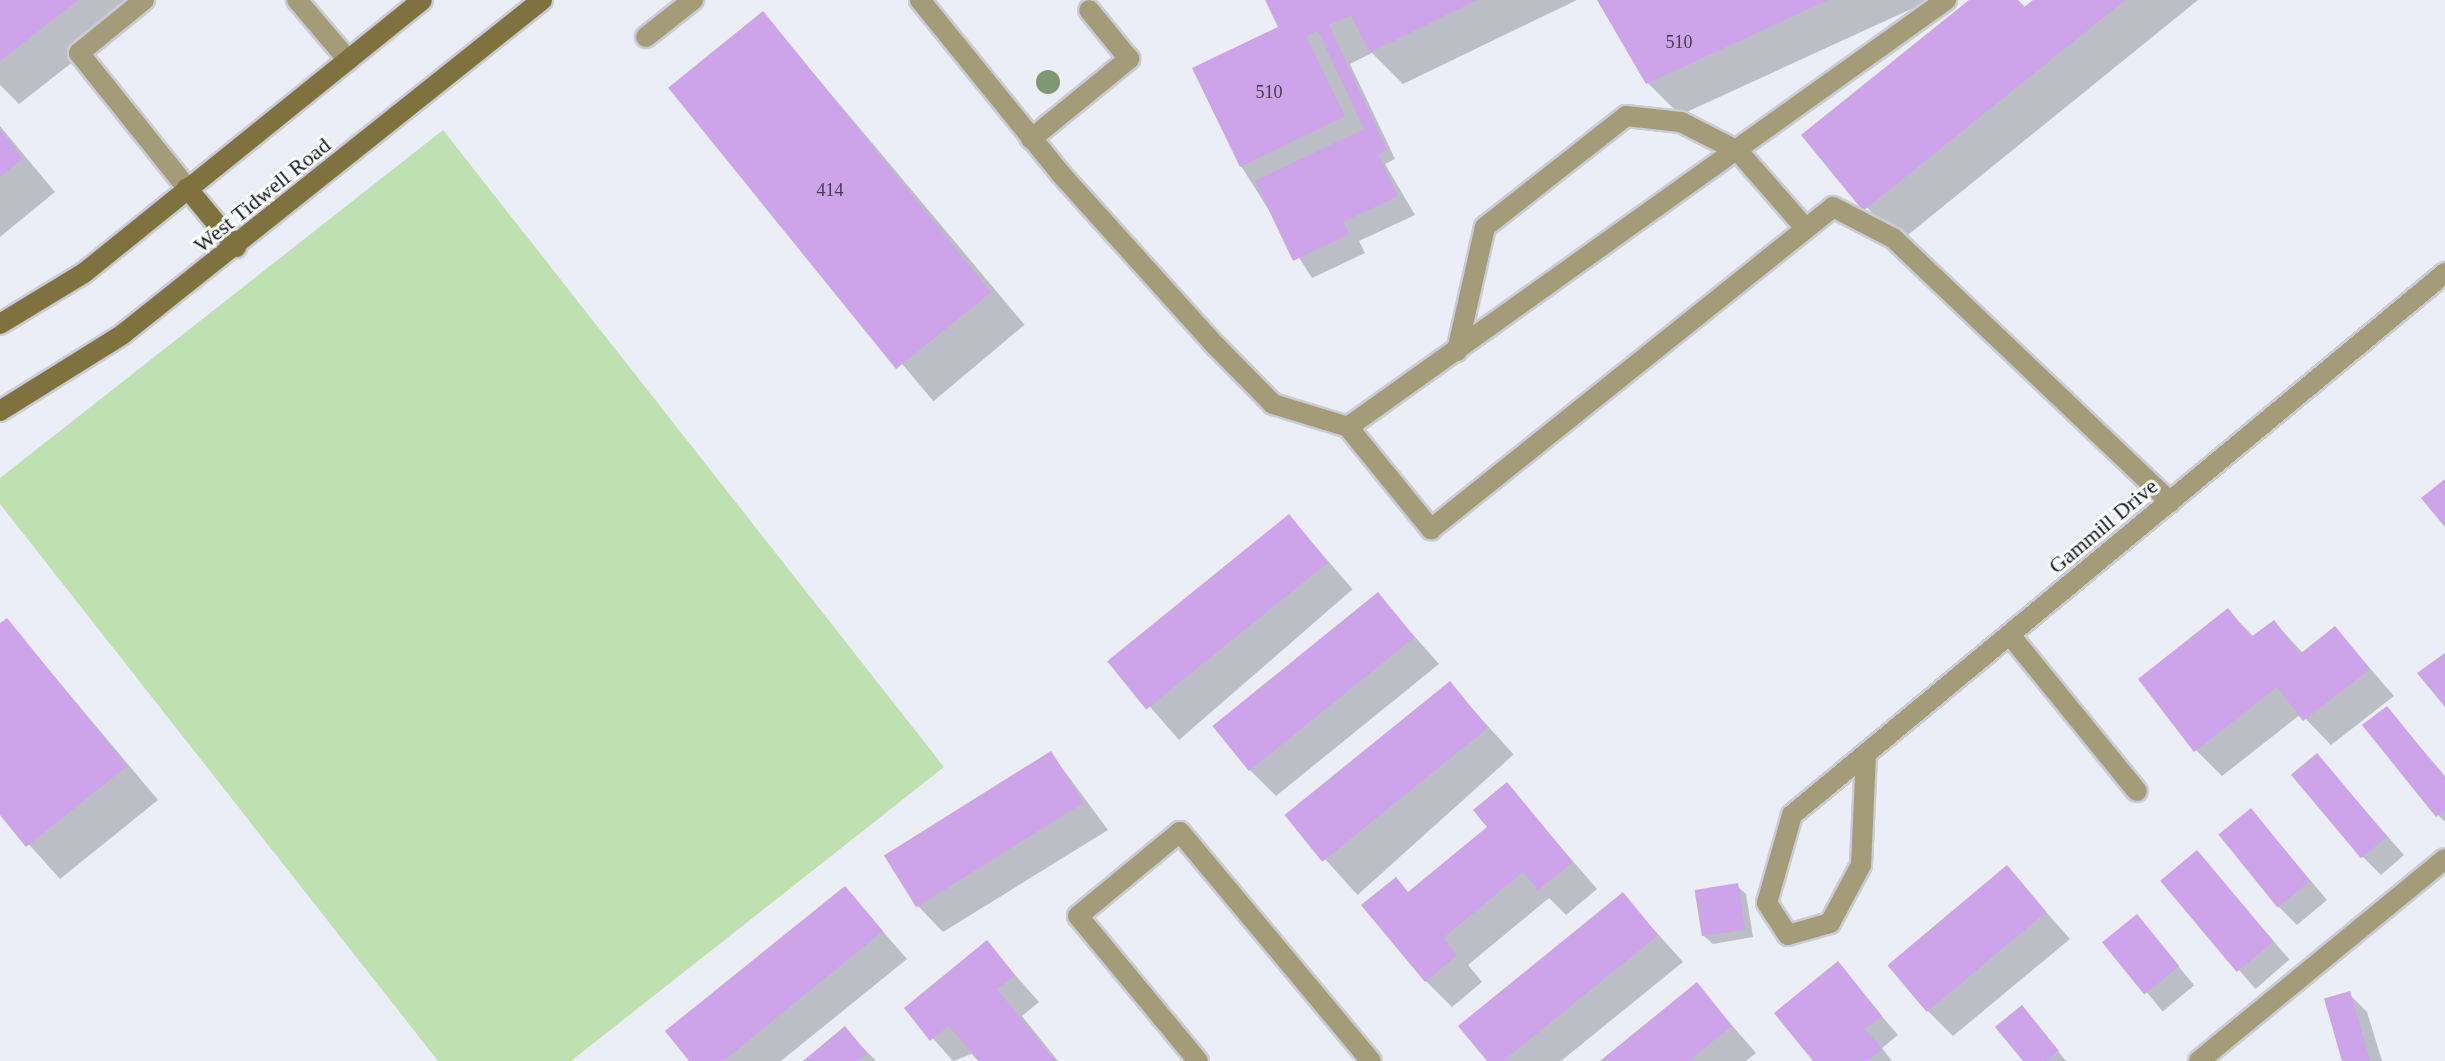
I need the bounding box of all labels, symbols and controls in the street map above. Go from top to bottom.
house number: 510 [1666,31,1692,53]
house number: 510 [1256,81,1282,103]
street label: West Tidwell Road [188,132,336,258]
house number: 414 [816,179,844,201]
street label: Gammill Drive [2043,473,2163,579]

